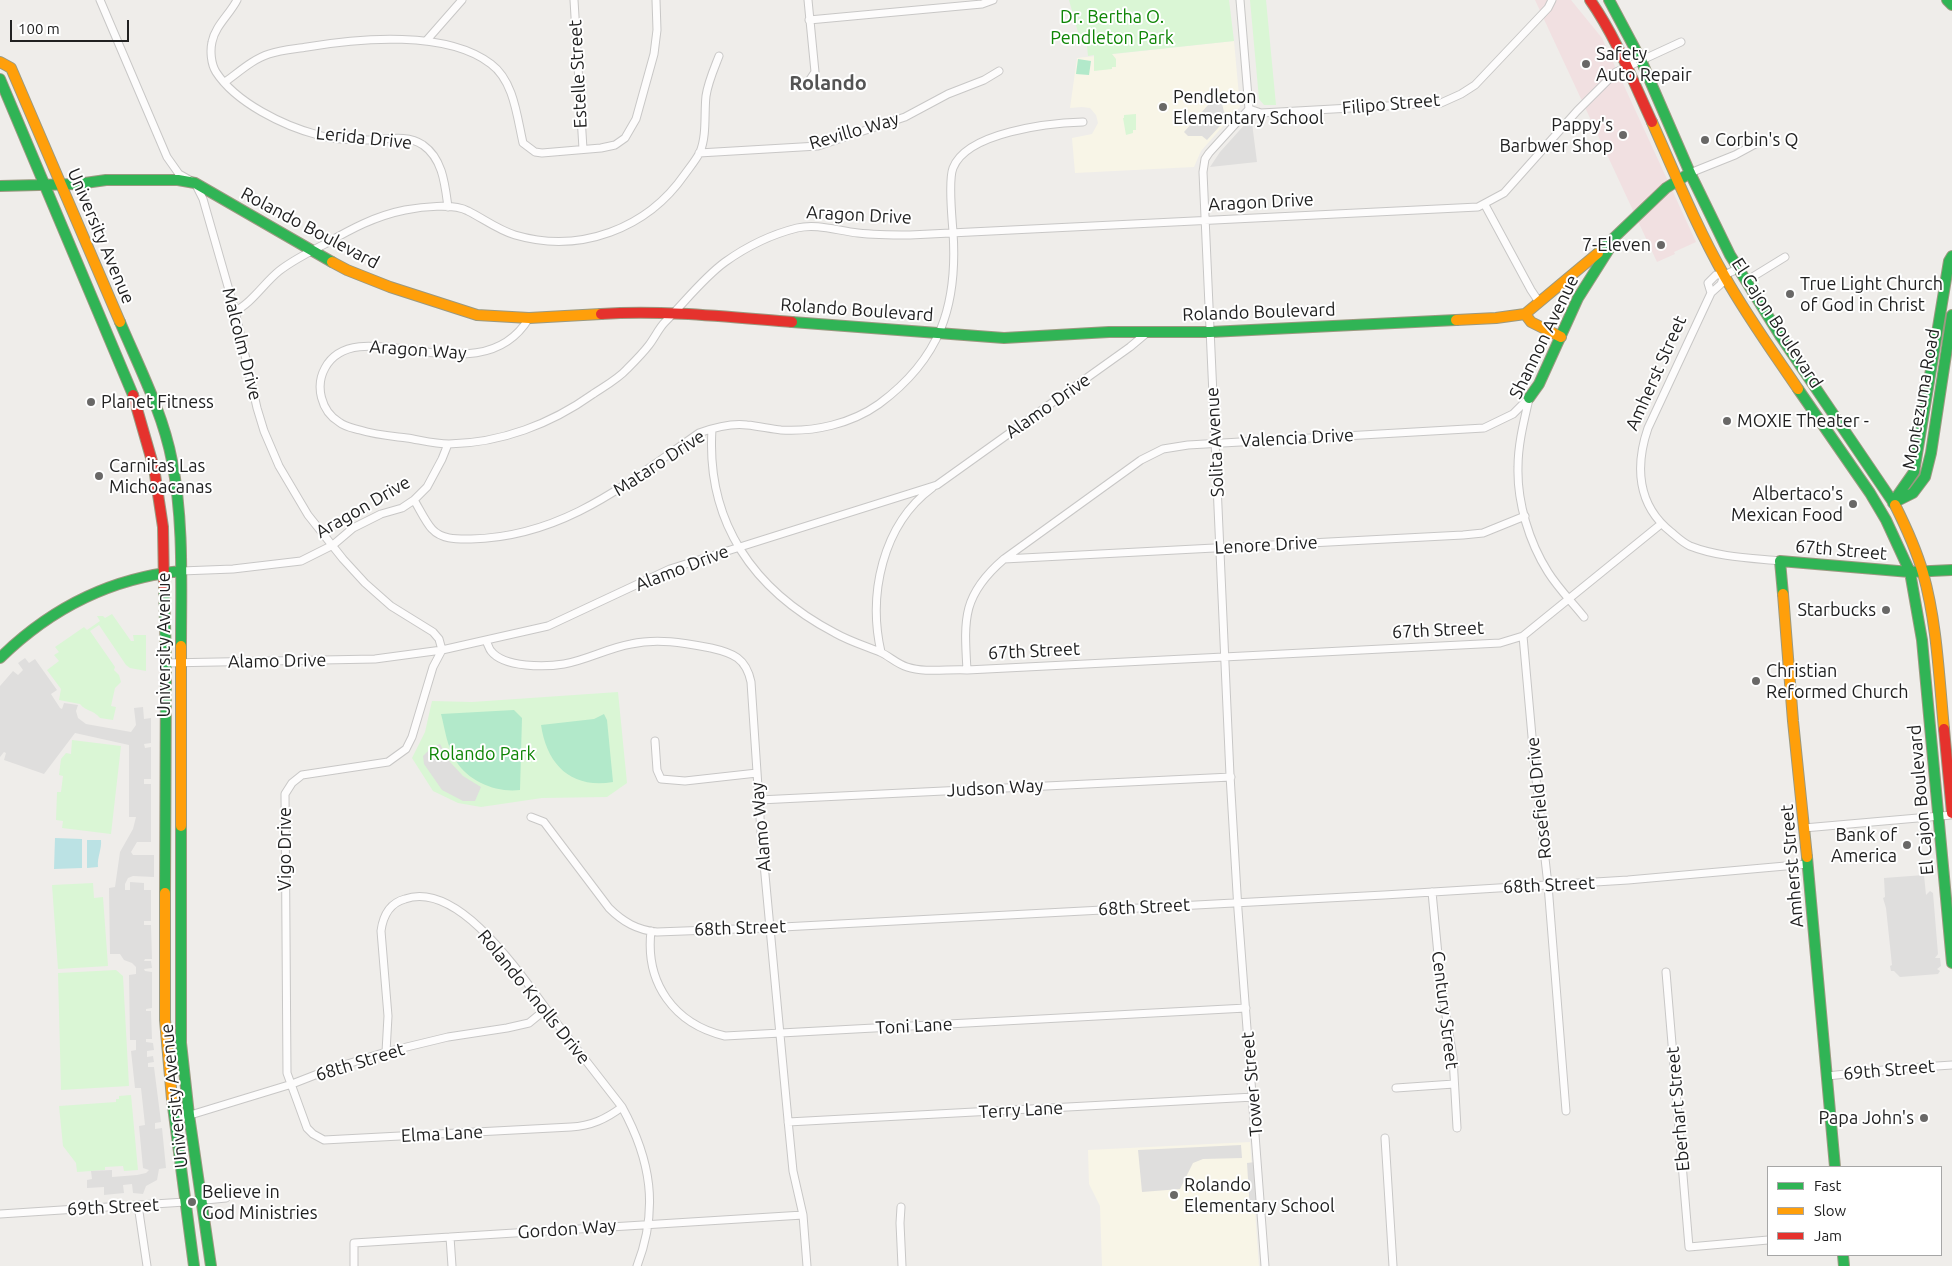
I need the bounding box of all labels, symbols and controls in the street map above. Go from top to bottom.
park label: Dr. Bertha O. Pendleton Park [1050,6,1174,48]
scale bar [12,10,131,42]
street label: Estelle Street [564,19,592,129]
text: 100 m [18,20,60,37]
place label: Safety Auto Repair [1596,43,1692,86]
marker: Safety Auto Repair [1580,58,1592,70]
district label: Rolando [789,71,867,95]
place label: Pendleton Elementary School [1173,86,1324,128]
street label: Filipo Street [1341,89,1441,119]
marker: Pendleton Elementary School [1157,101,1169,113]
street label: Revillo Way [807,108,901,154]
place label: Pappy's Barbwer Shop [1499,114,1613,156]
street label: Lerida Drive [315,122,413,154]
marker: Pappy's Barbwer Shop [1617,129,1629,141]
place label: Corbin's Q [1715,129,1798,151]
marker: Corbin's Q [1699,134,1711,146]
street label: University Avenue [63,165,139,307]
street label: Rolando Boulevard [237,182,383,274]
street label: Aragon Drive [1208,188,1314,216]
street label: Aragon Drive [806,201,912,229]
place label: 7-Eleven [1582,234,1651,256]
marker: 7-Eleven [1655,239,1667,251]
street label: El Cajon Boulevard [1727,254,1827,392]
street label: Shannon Avenue [1505,272,1583,402]
place label: True Light Church of God in Christ [1800,273,1943,316]
street label: Malcolm Drive [218,285,266,403]
marker: True Light Church of God in Christ [1784,288,1796,300]
street label: Rolando Boulevard [780,294,934,326]
street label: Rolando Boulevard [1182,299,1336,325]
street label: Amherst Street [1621,312,1691,434]
street label: Montezuma Road [1898,327,1944,471]
street label: Aragon Way [369,336,467,364]
street label: Alamo Drive [1001,369,1095,443]
street label: Solita Avenue [1201,386,1229,498]
place label: Planet Fitness [101,391,214,413]
marker: Planet Fitness [85,396,97,408]
place label: MOXIE Theater - [1737,410,1869,432]
marker: MOXIE Theater - [1721,415,1733,427]
street label: Valencia Drive [1240,424,1354,452]
street label: Mataro Drive [609,425,709,501]
place label: Carnitas Las Michoacanas [109,455,212,498]
marker: Carnitas Las Michoacanas [93,470,105,482]
street label: Aragon Drive [312,471,414,543]
place label: Albertaco's Mexican Food [1731,483,1843,526]
marker: Albertaco's Mexican Food [1847,498,1859,510]
street label: Lenore Drive [1214,532,1318,558]
street label: 67th Street [1794,535,1888,565]
street label: Alamo Drive [632,540,732,596]
street label: University Avenue [153,572,175,718]
place label: Starbucks [1797,599,1876,621]
marker: Starbucks [1880,604,1892,616]
street label: 67th Street [1391,617,1485,643]
street label: 67th Street [987,638,1081,664]
street label: Alamo Drive [228,649,326,673]
place label: Christian Reformed Church [1766,660,1908,702]
marker: Christian Reformed Church [1750,675,1762,687]
street label: El Cajon Boulevard [1904,724,1938,876]
street label: Rosefield Drive [1522,736,1556,860]
park label: Rolando Park [429,743,535,765]
street label: Judson Way [946,775,1044,801]
street label: Alamo Way [746,781,776,873]
street label: Amherst Street [1776,804,1808,928]
street label: Vigo Drive [274,807,296,891]
place label: Bank of America [1831,824,1897,866]
marker: Bank of America [1901,839,1913,851]
street label: 68th Street [1502,872,1596,898]
street label: 68th Street [1097,894,1191,920]
street label: 68th Street [694,916,786,940]
street label: Rolando Knolls Drive [473,925,595,1069]
street label: Century Street [1427,950,1463,1070]
street label: Toni Lane [875,1013,953,1039]
street label: University Avenue [156,1023,192,1169]
street label: Tower Street [1237,1031,1267,1137]
street label: 68th Street [313,1038,407,1086]
street label: Eberhart Street [1662,1046,1694,1172]
street label: 69th Street [1842,1055,1936,1085]
street label: Terry Lane [978,1097,1064,1123]
place label: Papa John's [1819,1107,1914,1129]
marker: Papa John's [1918,1112,1930,1124]
street label: Elma Lane [400,1121,484,1147]
legend [1767,1166,1942,1256]
place label: Rolando Elementary School [1184,1174,1335,1216]
text: Fast [1814,1177,1841,1194]
place label: Believe in God Ministries [202,1181,318,1224]
marker: Rolando Elementary School [1168,1189,1180,1201]
street label: 69th Street [66,1194,160,1220]
marker: Believe in God Ministries [186,1196,198,1208]
text: Slow [1814,1202,1846,1219]
street label: Gordon Way [517,1215,617,1243]
text: Jam [1814,1227,1842,1244]

